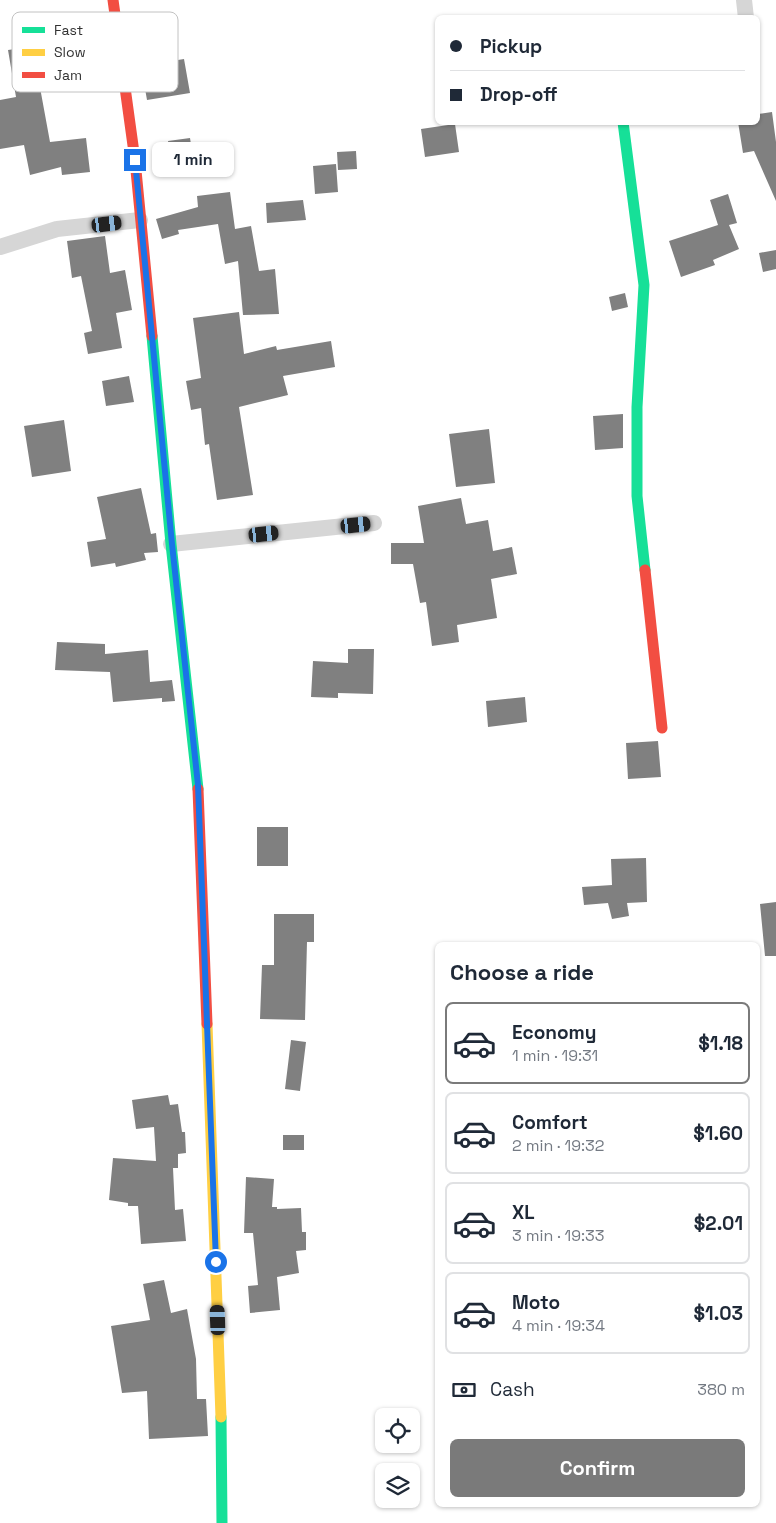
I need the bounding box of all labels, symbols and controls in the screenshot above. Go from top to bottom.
legend [12,12,178,92]
text: Fast [54,21,83,39]
text: Pickup [480,34,542,59]
text: Slow [54,43,86,61]
text: Jam [54,66,82,84]
text: Drop-off [480,82,558,107]
callout: 1 min [152,142,235,178]
route end [124,149,146,171]
text: 1 min [173,149,213,170]
car [91,215,122,233]
car [340,516,371,534]
car [248,525,279,543]
text: Choose a ride [450,958,594,986]
text: Economy [512,1020,596,1045]
icon: car [452,1021,497,1066]
text: $1.18 [698,1031,743,1056]
text: 1 min · 19:31 [512,1045,598,1066]
text: Comfort [512,1110,588,1135]
icon: car [452,1111,497,1156]
text: $1.60 [693,1121,743,1146]
text: 2 min · 19:32 [512,1135,604,1156]
text: XL [512,1200,535,1225]
icon: car [452,1201,497,1246]
text: $2.01 [694,1211,743,1236]
text: 3 min · 19:33 [512,1225,604,1246]
route start [205,1251,227,1273]
text: Moto [512,1290,560,1315]
icon: car [452,1291,497,1336]
text: $1.03 [694,1301,743,1326]
car [209,1305,226,1335]
text: 4 min · 19:34 [512,1315,605,1336]
icon: cash [450,1376,478,1404]
text: Cash [490,1377,535,1402]
text: 380 m [697,1379,745,1400]
map controls [375,1408,420,1508]
button: locate [375,1408,420,1453]
button: Confirm [450,1439,745,1497]
button: layers [375,1463,420,1508]

